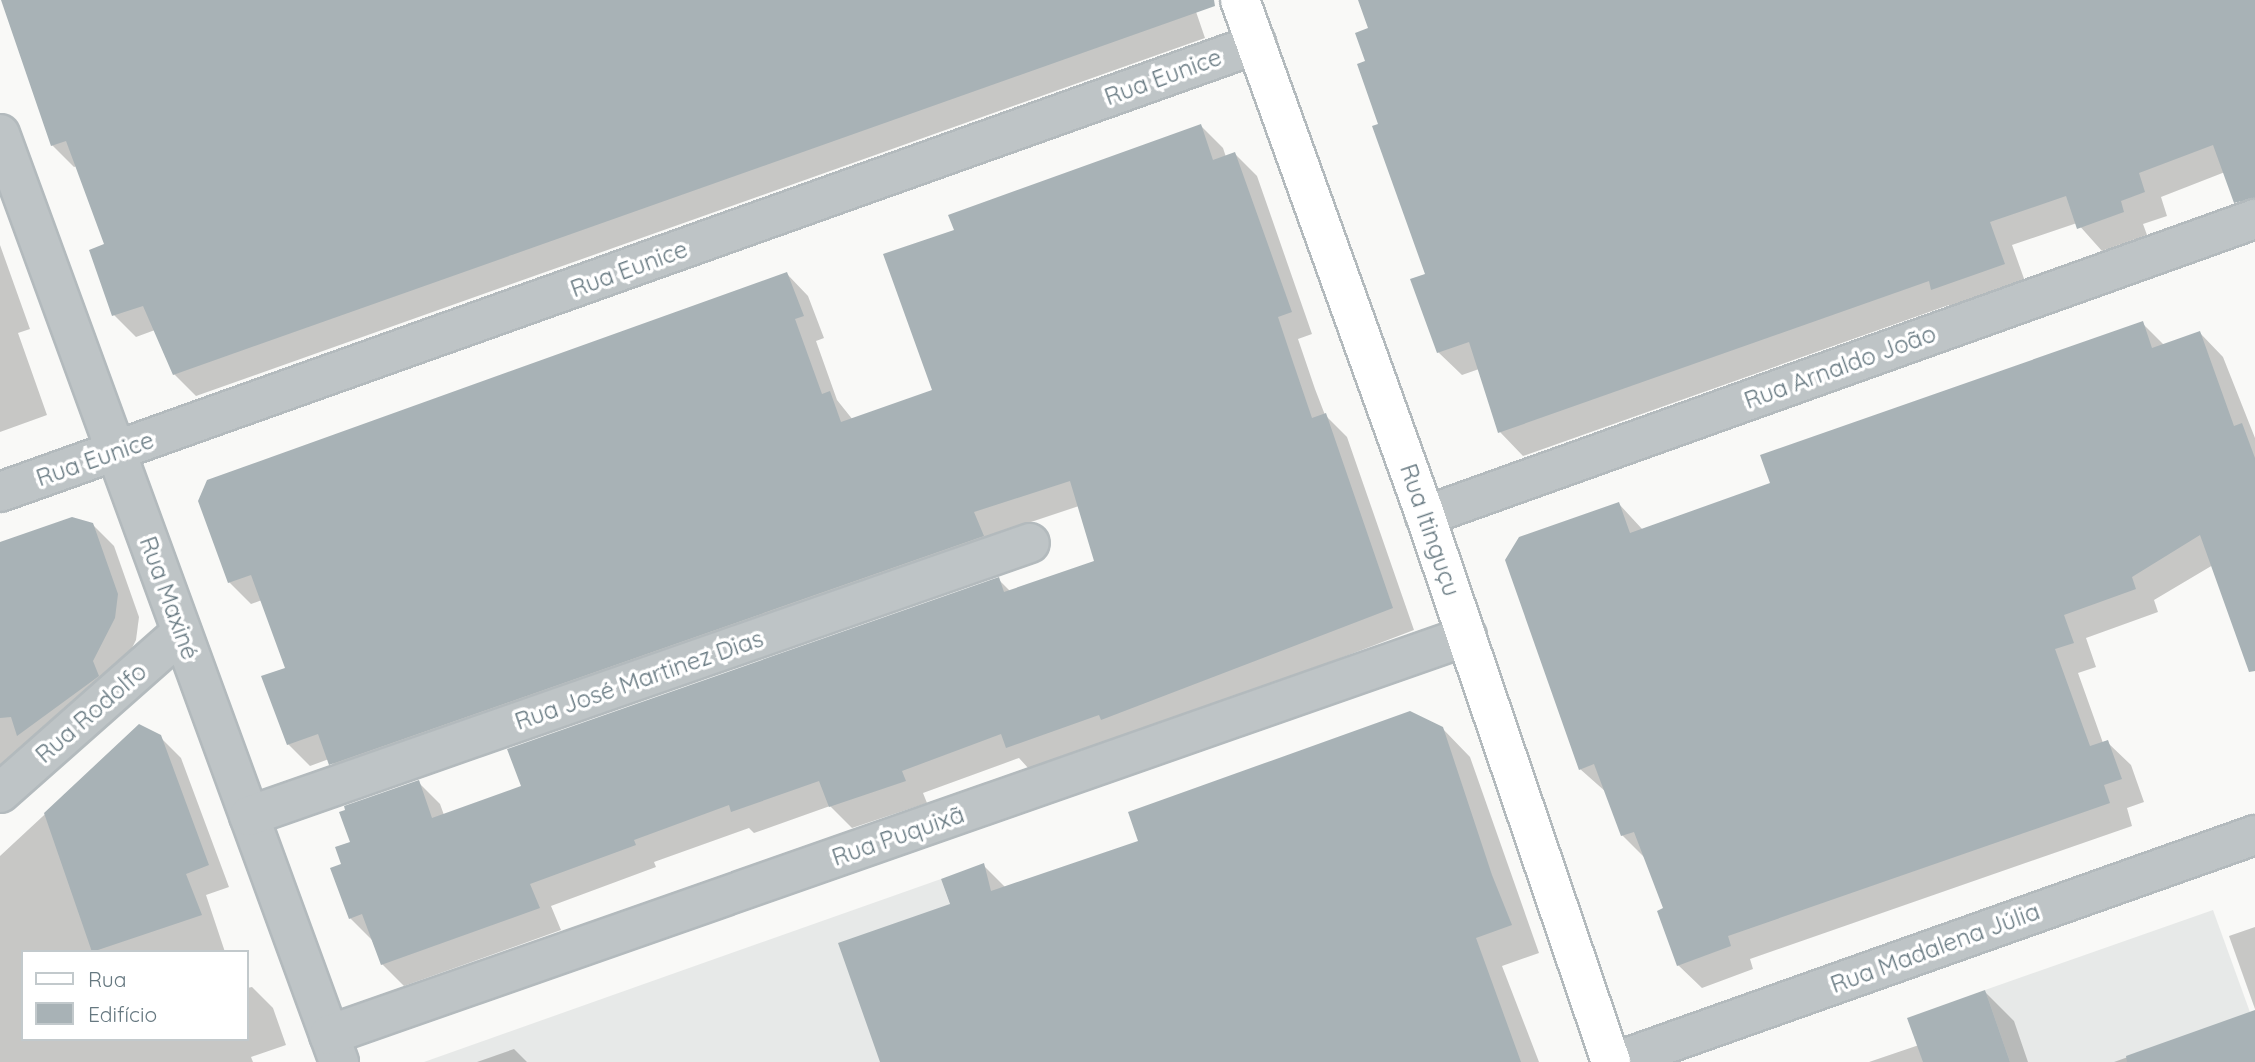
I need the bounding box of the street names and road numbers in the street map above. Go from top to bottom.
street label: Rua Eunice [1100,42,1226,112]
street label: Rua Eunice [566,234,692,304]
street label: Rua Arnaldo João [1740,319,1940,415]
street label: Rua Eunice [32,425,158,493]
street label: Rua Itinguçu [1394,460,1466,600]
street label: Rua Maxiné [133,532,205,664]
street label: Rua José Martinez Dias [511,624,767,736]
street label: Rua Rodolfo [30,657,152,769]
street label: Rua Puquixã [828,800,968,872]
street label: Rua Madalena Júlia [1826,897,2044,999]

